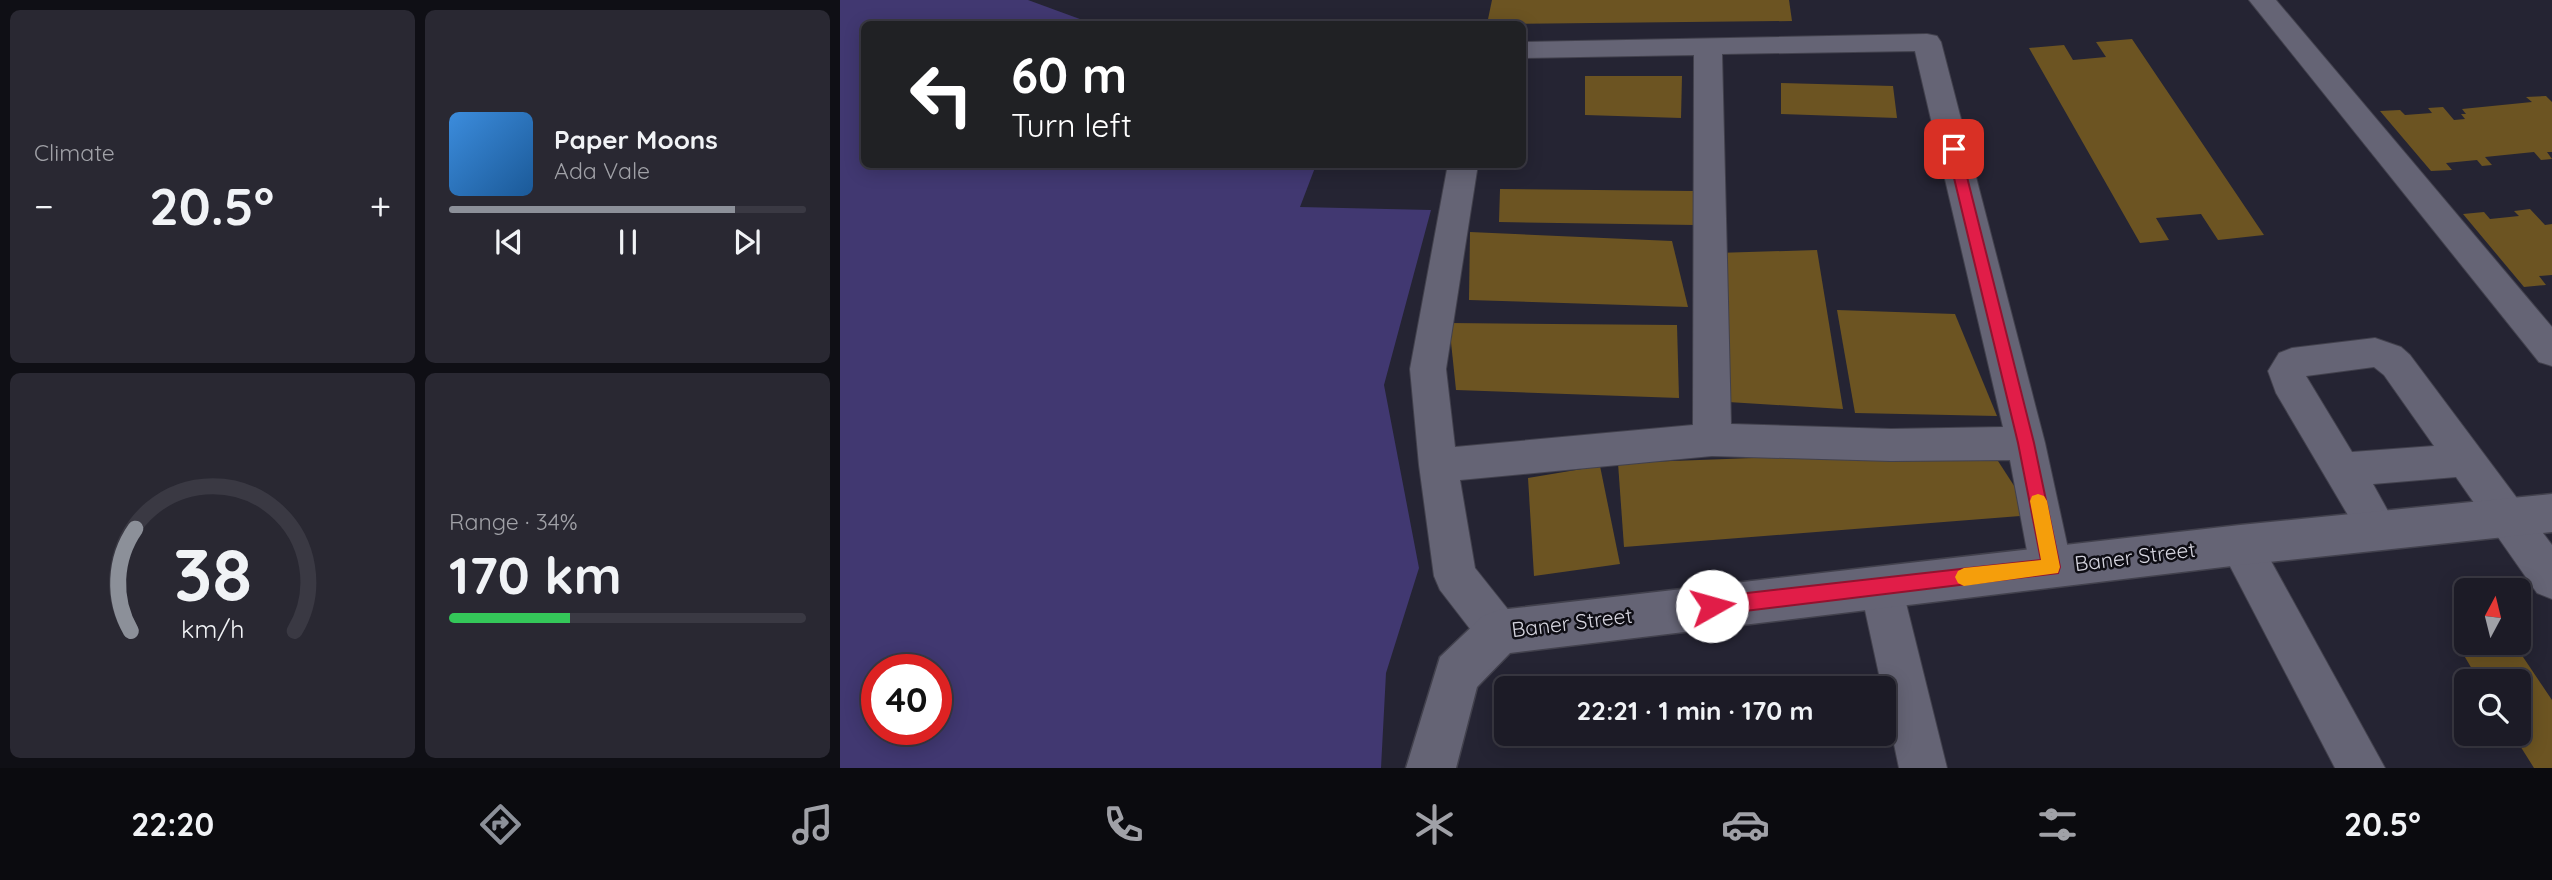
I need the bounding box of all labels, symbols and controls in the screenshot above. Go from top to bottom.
text: 60 m [1011,44,1127,105]
icon: left [896,49,987,140]
text: Turn left [1011,105,1132,145]
pin [1924,119,1984,179]
text: Paper Moons [554,123,718,156]
icon: arrive [1935,130,1973,168]
text: Climate [34,138,115,167]
text: Ada Vale [554,156,650,185]
text: 20.5° [149,173,274,238]
text: − [34,182,54,230]
text: + [370,182,391,230]
icon: previous [490,223,528,261]
icon: pause [609,223,647,261]
icon: next [728,223,766,261]
text: Range · 34% [449,507,578,536]
text: 38 [173,529,252,620]
street label: Baner Street [2073,536,2197,576]
text: 170 km [449,542,622,607]
position arrow [1675,569,1749,643]
north arrow [2454,578,2530,654]
map controls [2454,578,2531,746]
street label: Baner Street [1510,602,1634,642]
text: km/h [181,613,244,644]
speed limit sign: 40 [861,654,952,745]
button: search [2454,669,2531,746]
text: 22:21 · 1 min · 170 m [1577,694,1813,727]
icon: directions [476,800,525,849]
icon: music [788,800,837,849]
icon: phone [1099,800,1148,849]
icon: climate [1410,800,1459,849]
icon: car [1721,800,1770,849]
icon: filters [2033,800,2082,849]
text: 22:20 [131,804,214,844]
text: 20.5° [2344,804,2421,844]

